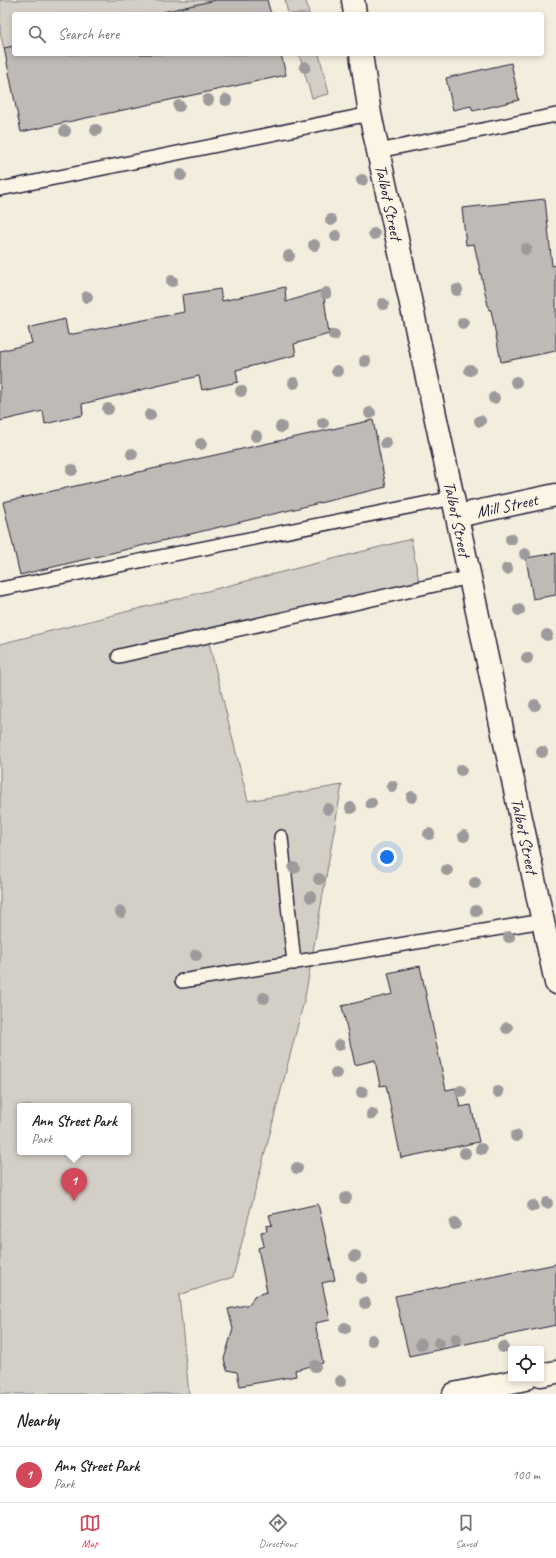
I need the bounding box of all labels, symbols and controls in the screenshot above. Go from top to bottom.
search box [12,12,544,56]
icon: search [26,23,48,45]
text: Search here [58,25,119,44]
street label: Talbot Street [370,163,407,244]
street label: Talbot Street [439,479,476,561]
street label: Mill Street [474,489,542,523]
street label: Talbot Street [506,796,543,878]
your location [377,847,397,867]
popup [17,1103,131,1155]
text: Ann Street Park [31,1112,117,1131]
text: Park [31,1131,52,1147]
pin: 1 [61,1168,87,1201]
map controls [508,1346,544,1382]
button: locate [508,1346,544,1382]
text: Nearby [16,1410,59,1431]
text: Ann Street Park [54,1457,139,1476]
text: 1 [26,1467,32,1483]
text: 100 m [512,1467,540,1483]
text: Park [54,1476,75,1492]
tab: Map [79,1512,101,1550]
tab: Directions [259,1512,297,1550]
tab: Saved [455,1512,477,1550]

